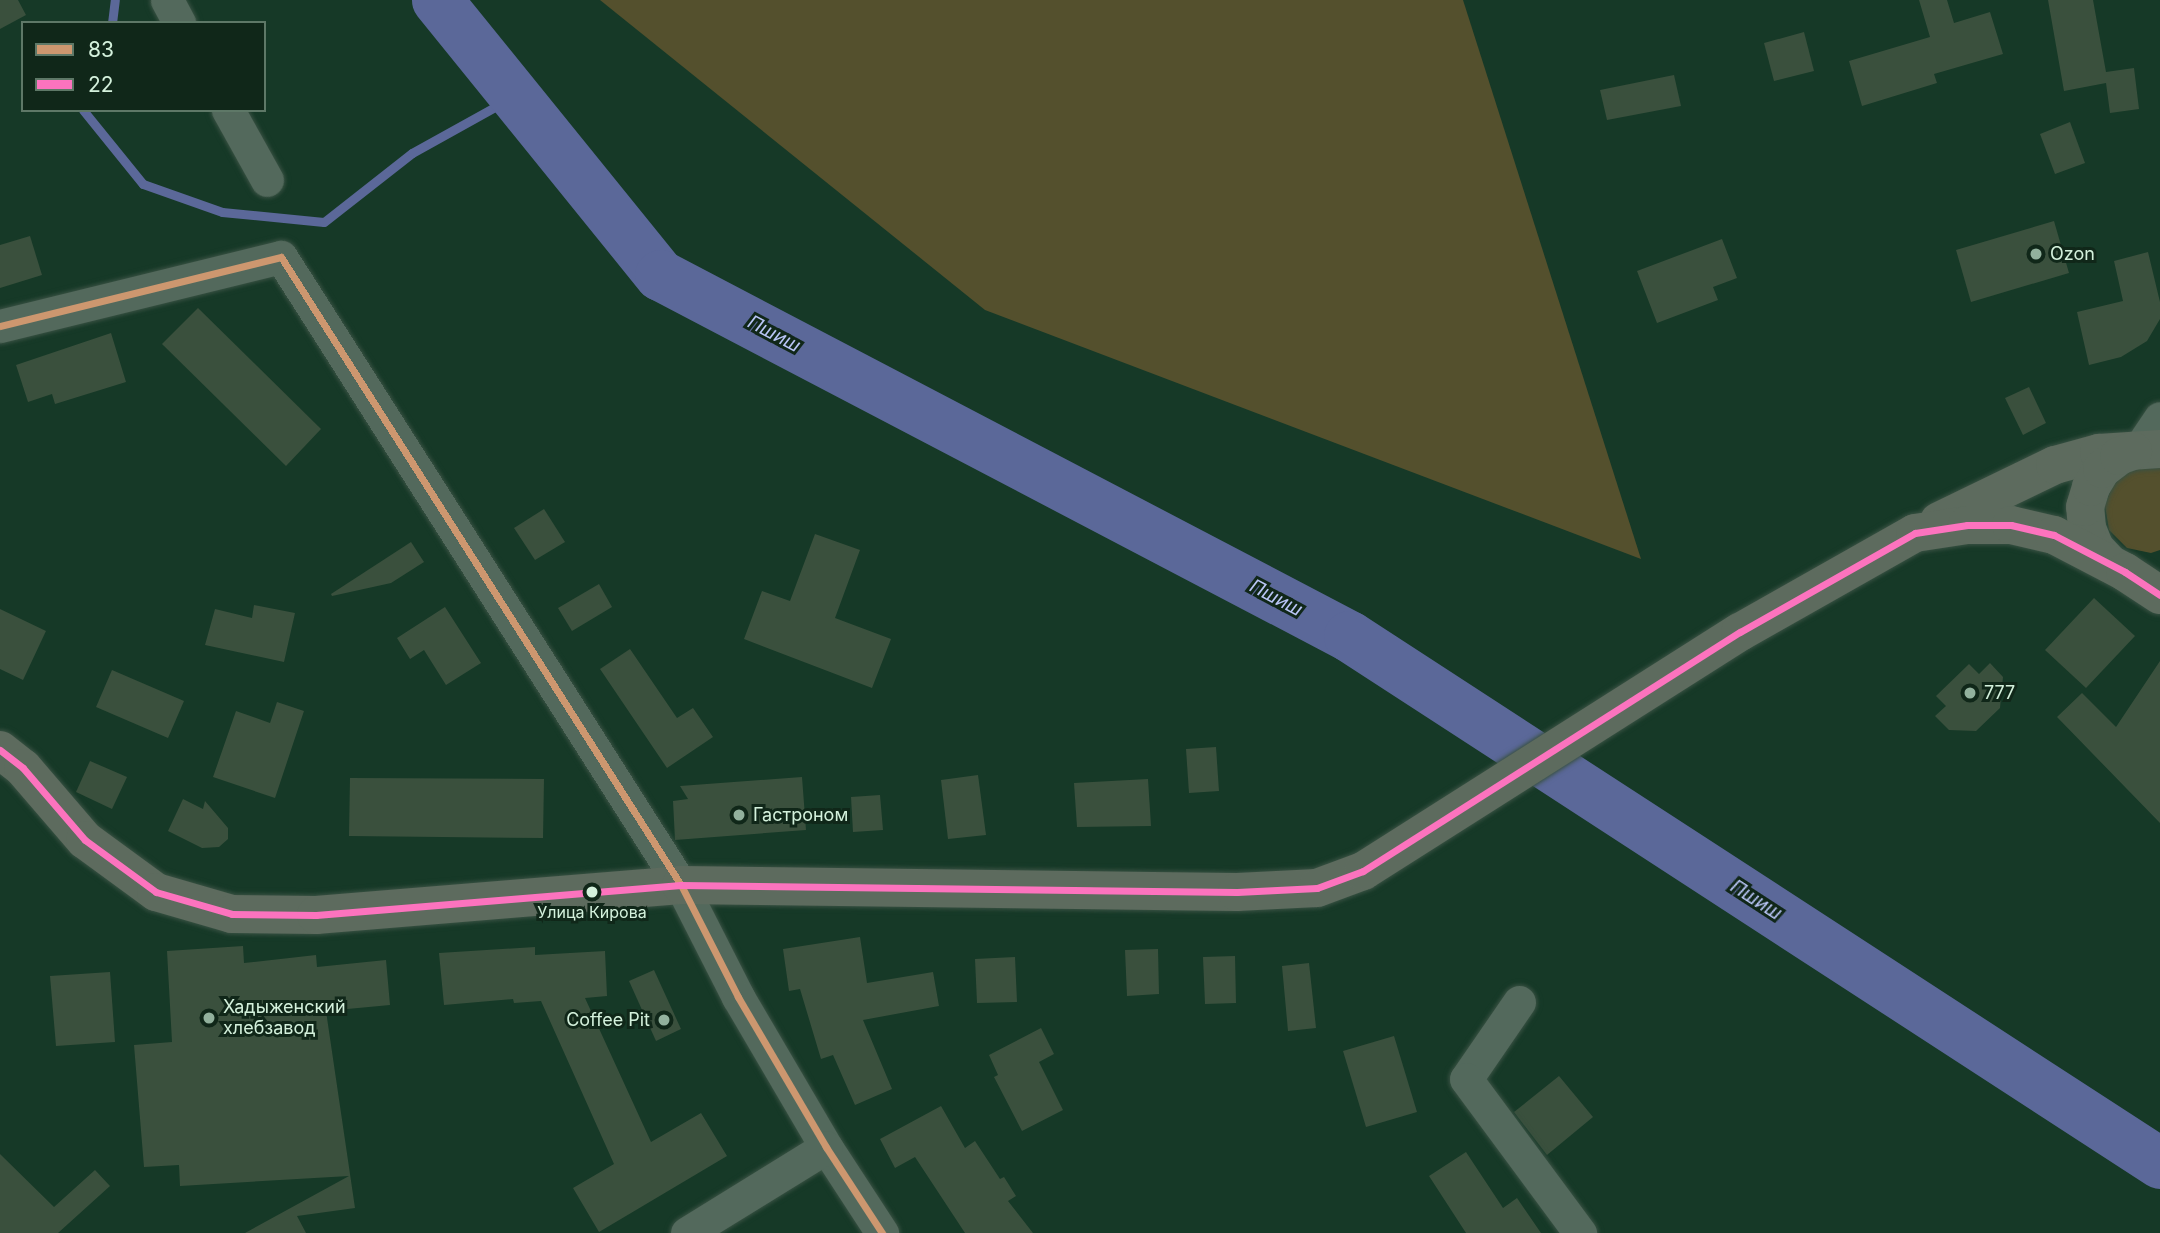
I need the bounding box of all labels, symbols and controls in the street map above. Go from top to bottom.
legend [21,21,266,112]
text: 83 [88,37,114,62]
text: 22 [88,72,114,97]
place label: Ozon [2050,243,2095,265]
marker: Ozon [2028,246,2044,262]
water label: Пшиш [744,311,804,357]
water label: Пшиш [1246,575,1306,621]
place label: 777 [1984,682,2015,704]
marker: 777 [1962,685,1978,701]
place label: Гастроном [753,804,848,826]
marker: Гастроном [731,807,747,823]
water label: Пшиш [1726,875,1786,925]
marker: Улица Кирова [585,885,599,899]
place label: Улица Кирова [537,902,647,922]
place label: Хадыженский хлебзавод [223,997,346,1040]
place label: Coffee Pit [566,1009,650,1031]
marker: Хадыженский хлебзавод [201,1010,217,1026]
marker: Coffee Pit [656,1012,672,1028]

